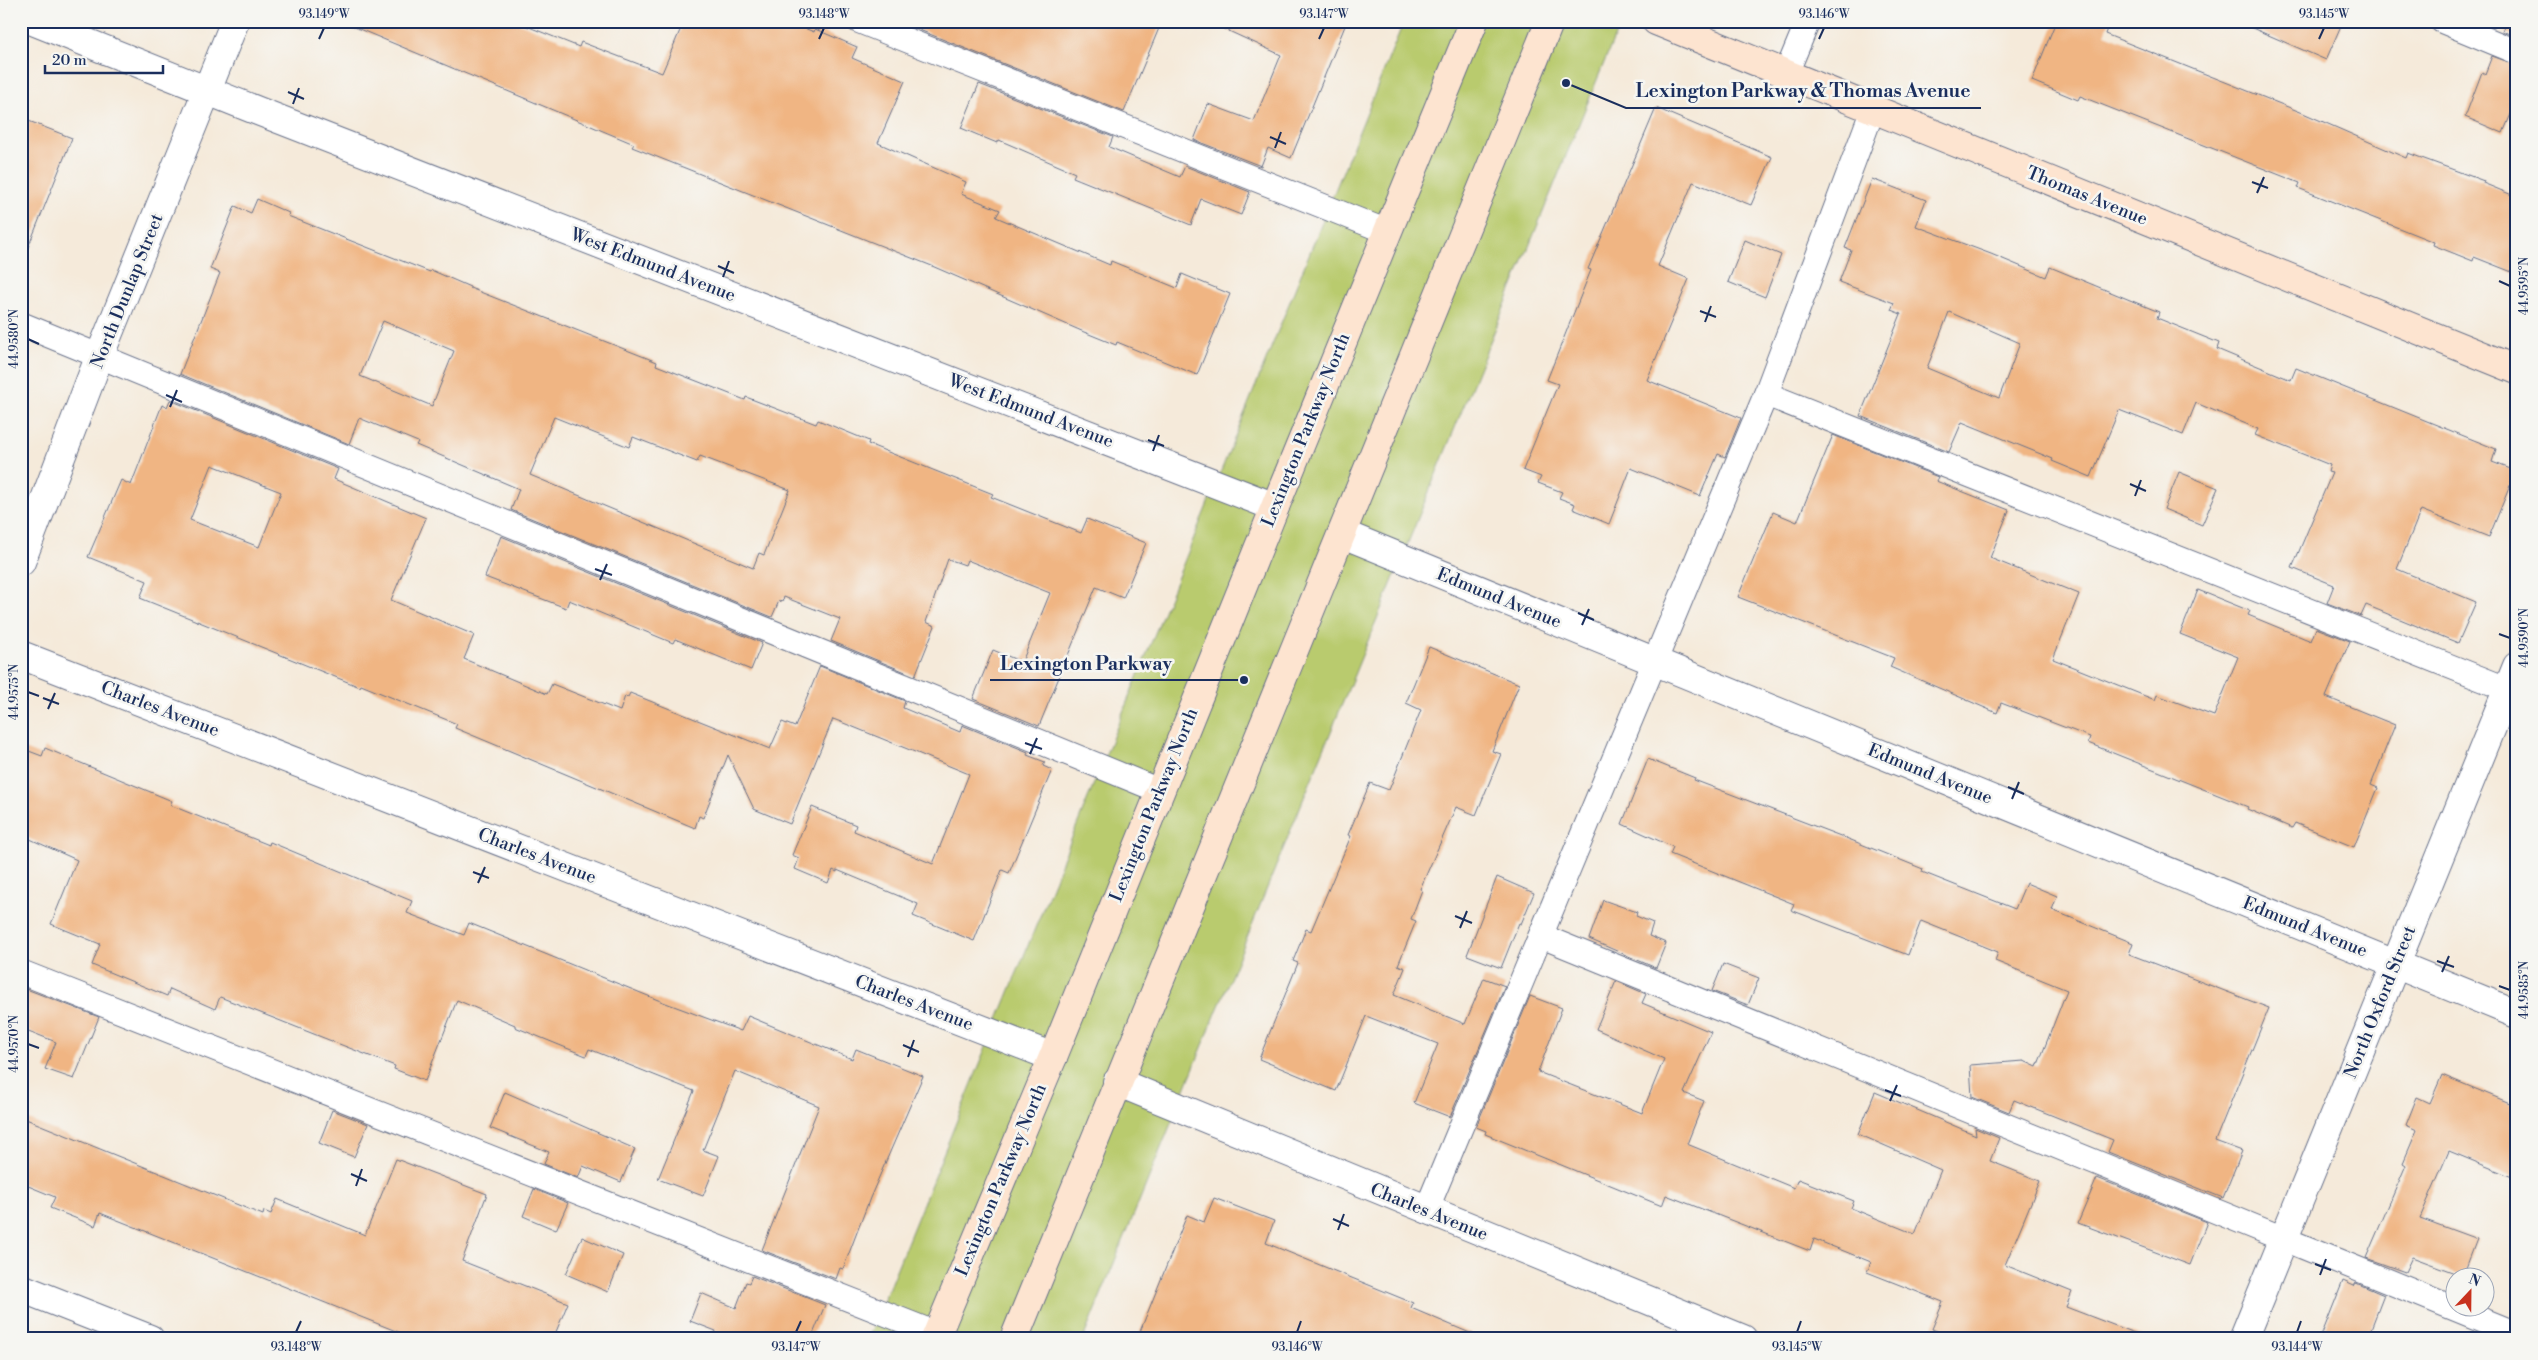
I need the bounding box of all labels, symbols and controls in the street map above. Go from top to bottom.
text: 93.149°W [298,7,351,22]
text: 93.148°W [798,7,851,22]
text: 93.147°W [1299,7,1350,22]
text: 93.146°W [1798,7,1851,22]
text: 93.145°W [2299,7,2350,22]
scale bar [45,42,162,74]
text: 20 m [52,51,87,70]
callout: Lexington Parkway & Thomas Avenue [1626,74,1981,108]
text: Lexington Parkway & Thomas Avenue [1636,79,1970,103]
street label: Thomas Avenue [2023,161,2151,231]
street label: North Dunlap Street [85,210,169,372]
street label: West Edmund Avenue [566,223,739,307]
text: 44.9595°N [2517,257,2532,315]
text: 44.9580°N [7,309,22,369]
street label: Lexington Parkway North [1257,329,1356,530]
street label: West Edmund Avenue [944,369,1117,453]
street label: Edmund Avenue [1433,562,1565,634]
text: 44.9590°N [2517,608,2532,668]
callout: Lexington Parkway [990,646,1182,680]
text: Lexington Parkway [1000,652,1173,676]
text: 44.9575°N [7,664,22,720]
street label: Charles Avenue [98,676,222,742]
street label: Lexington Parkway North [1105,704,1204,905]
street label: Edmund Avenue [1864,738,1996,810]
street label: Charles Avenue [475,823,599,889]
street label: Edmund Avenue [2239,891,2371,963]
street label: North Oxford Street [2339,922,2421,1082]
text: 44.9585°N [2517,961,2532,1019]
street label: Charles Avenue [852,970,976,1036]
text: 44.9570°N [7,1015,22,1073]
street label: Lexington Parkway North [950,1080,1052,1280]
street label: Charles Avenue [1367,1178,1491,1246]
north arrow [2446,1268,2496,1318]
text: N [2466,1270,2483,1291]
text: 93.148°W [270,1340,323,1355]
text: 93.147°W [771,1340,822,1355]
text: 93.146°W [1271,1340,1324,1355]
text: 93.145°W [1772,1340,1823,1355]
text: 93.144°W [2271,1340,2324,1355]

